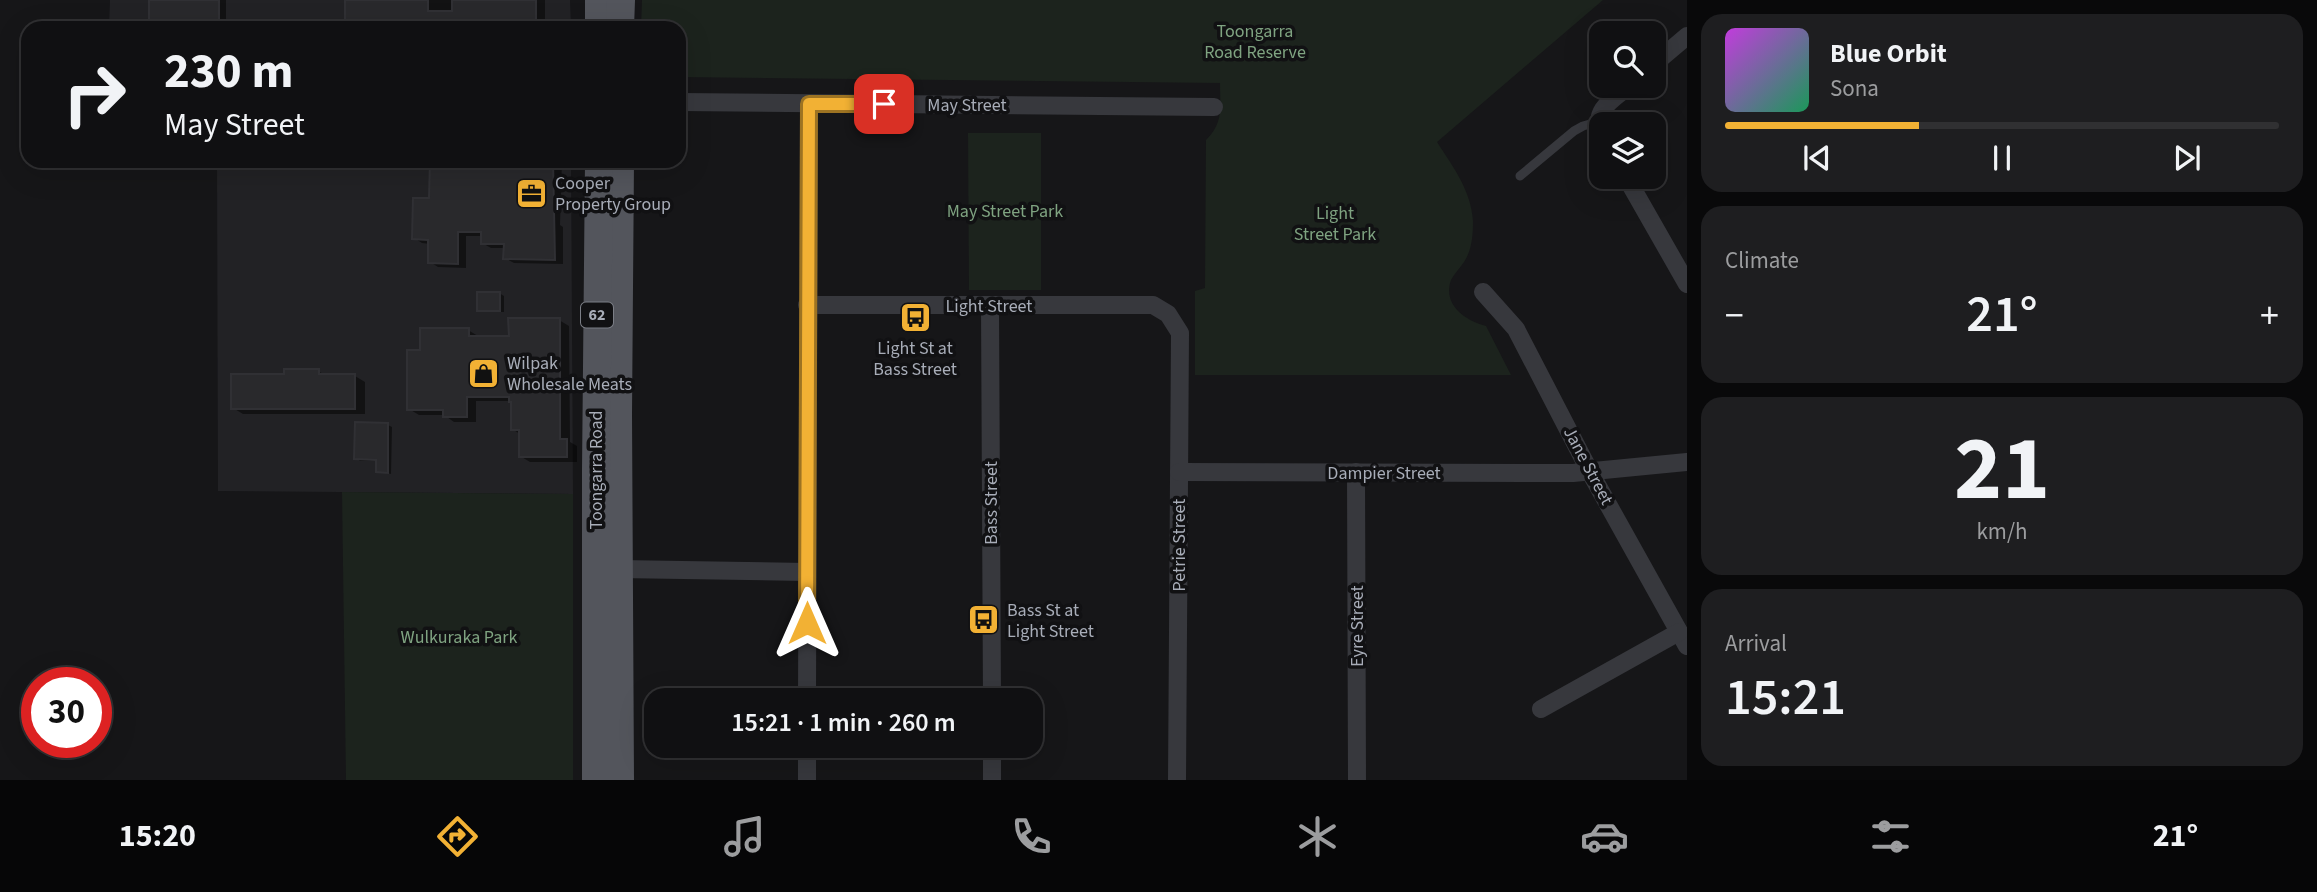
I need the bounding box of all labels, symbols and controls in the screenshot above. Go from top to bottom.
park label: Toongarra Road Reserve [1204,19,1306,65]
map controls [1589,21,1666,189]
button: search [1589,21,1666,98]
text: Blue Orbit [1830,35,1947,72]
text: 230 m [164,37,293,107]
icon: right [49,49,140,140]
text: Sona [1830,72,1879,105]
pin [854,74,914,134]
icon: arrive [865,85,903,123]
street label: May Street [927,93,1007,118]
text: May Street [164,102,305,148]
button: layers [1589,112,1666,189]
icon: previous [1798,139,1836,177]
icon: pause [1983,139,2021,177]
icon: next [2168,139,2206,177]
place label: Cooper Property Group [555,171,671,217]
office icon: Cooper Property Group [515,176,549,210]
park label: May Street Park [947,199,1063,224]
park label: Light Street Park [1294,201,1376,247]
text: Climate [1725,244,1799,277]
text: 21° [1966,278,2038,352]
text: − [1725,289,1744,343]
text: + [2260,289,2279,343]
street label: Light Street [946,294,1032,319]
bus stop icon: Light St at Bass Street [898,300,932,334]
road number: 62 [581,302,613,328]
place label: Light St at Bass Street [873,336,957,382]
place label: Wilpak Wholesale Meats [507,351,632,397]
shop icon: Wilpak Wholesale Meats [467,356,501,390]
text: 21 [1954,405,2050,534]
street label: Toongarra Road [584,410,609,530]
street label: Jane Street [1557,423,1619,509]
street label: Bass Street [979,461,1004,545]
street label: Dampier Street [1327,461,1441,486]
street label: Petrie Street [1167,499,1192,591]
text: km/h [1976,515,2028,548]
street label: Eyre Street [1345,585,1370,667]
position arrow [770,586,844,660]
place label: Bass St at Light Street [1007,598,1094,644]
bus stop icon: Bass St at Light Street [967,603,1001,637]
park label: Wulkuraka Park [401,625,518,650]
text: Arrival [1725,627,1787,660]
text: 15:21 [1725,661,1846,735]
speed limit sign: 30 [21,667,112,758]
text: 15:21 · 1 min · 260 m [731,704,956,741]
icon: directions [433,812,482,861]
icon: music [720,812,769,861]
icon: phone [1007,812,1056,861]
icon: climate [1293,812,1342,861]
icon: car [1580,812,1629,861]
icon: filters [1866,812,1915,861]
text: 15:20 [119,813,196,859]
text: 21° [2153,813,2198,859]

